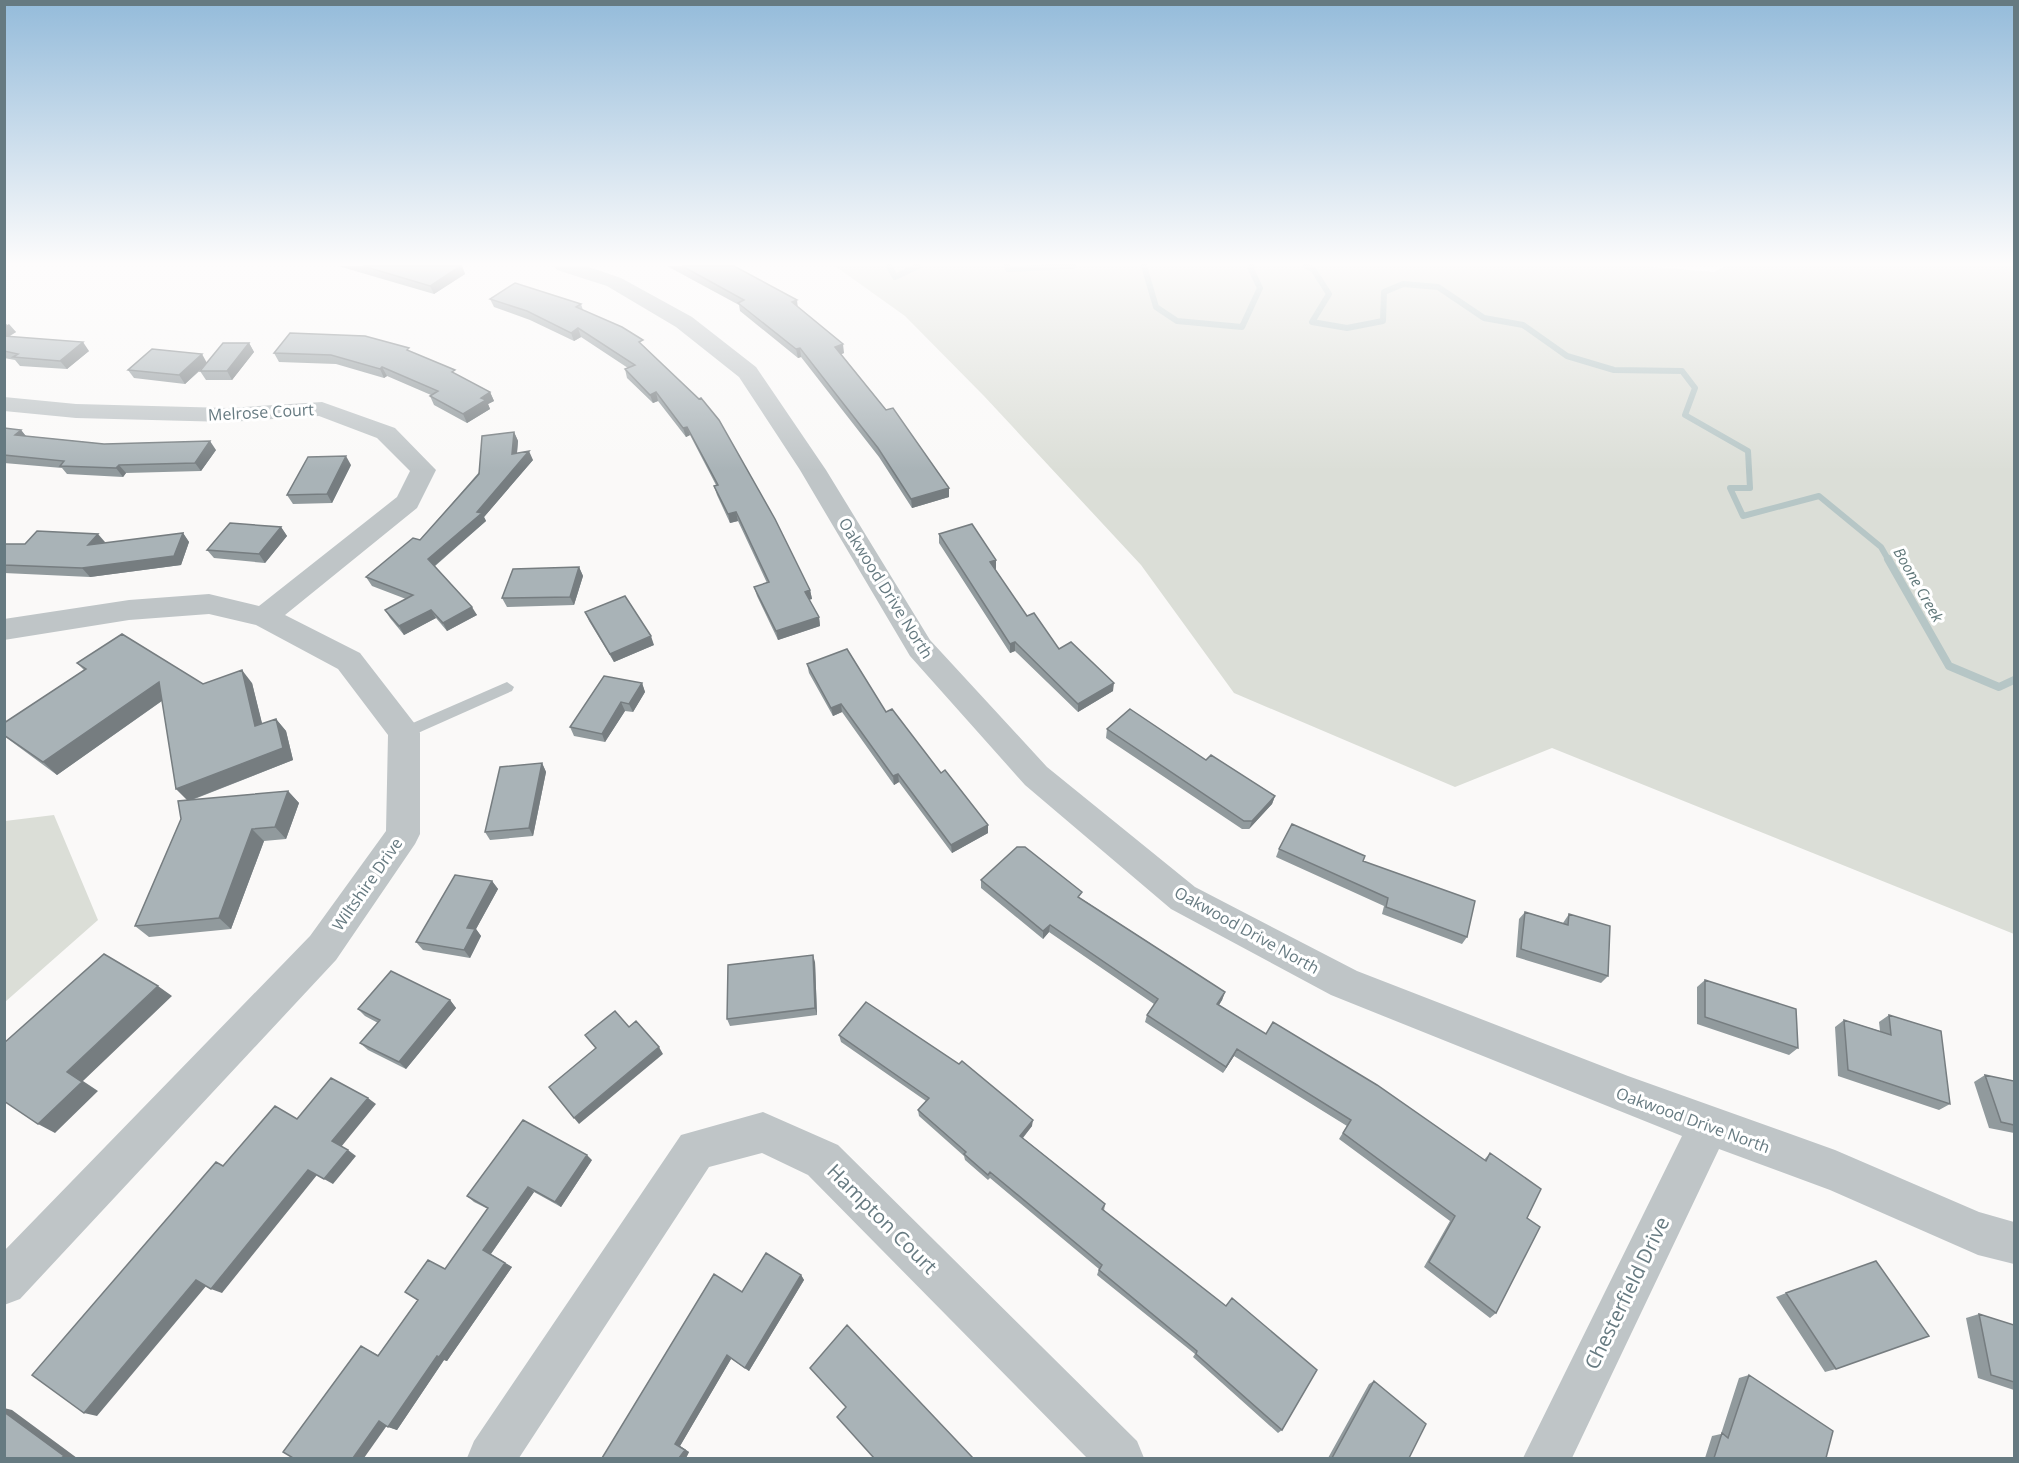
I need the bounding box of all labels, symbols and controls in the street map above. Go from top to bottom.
street label: Melrose Court [207,398,315,426]
street label: Oakwood Drive North [834,513,938,663]
water label: Boone Creek [1889,544,1949,626]
street label: Wiltshire Drive [327,833,407,935]
street label: Oakwood Drive North [1171,881,1323,979]
street label: Oakwood Drive North [1613,1082,1773,1158]
street label: Hampton Court [821,1158,943,1280]
street label: Chesterfield Drive [1578,1212,1675,1374]

